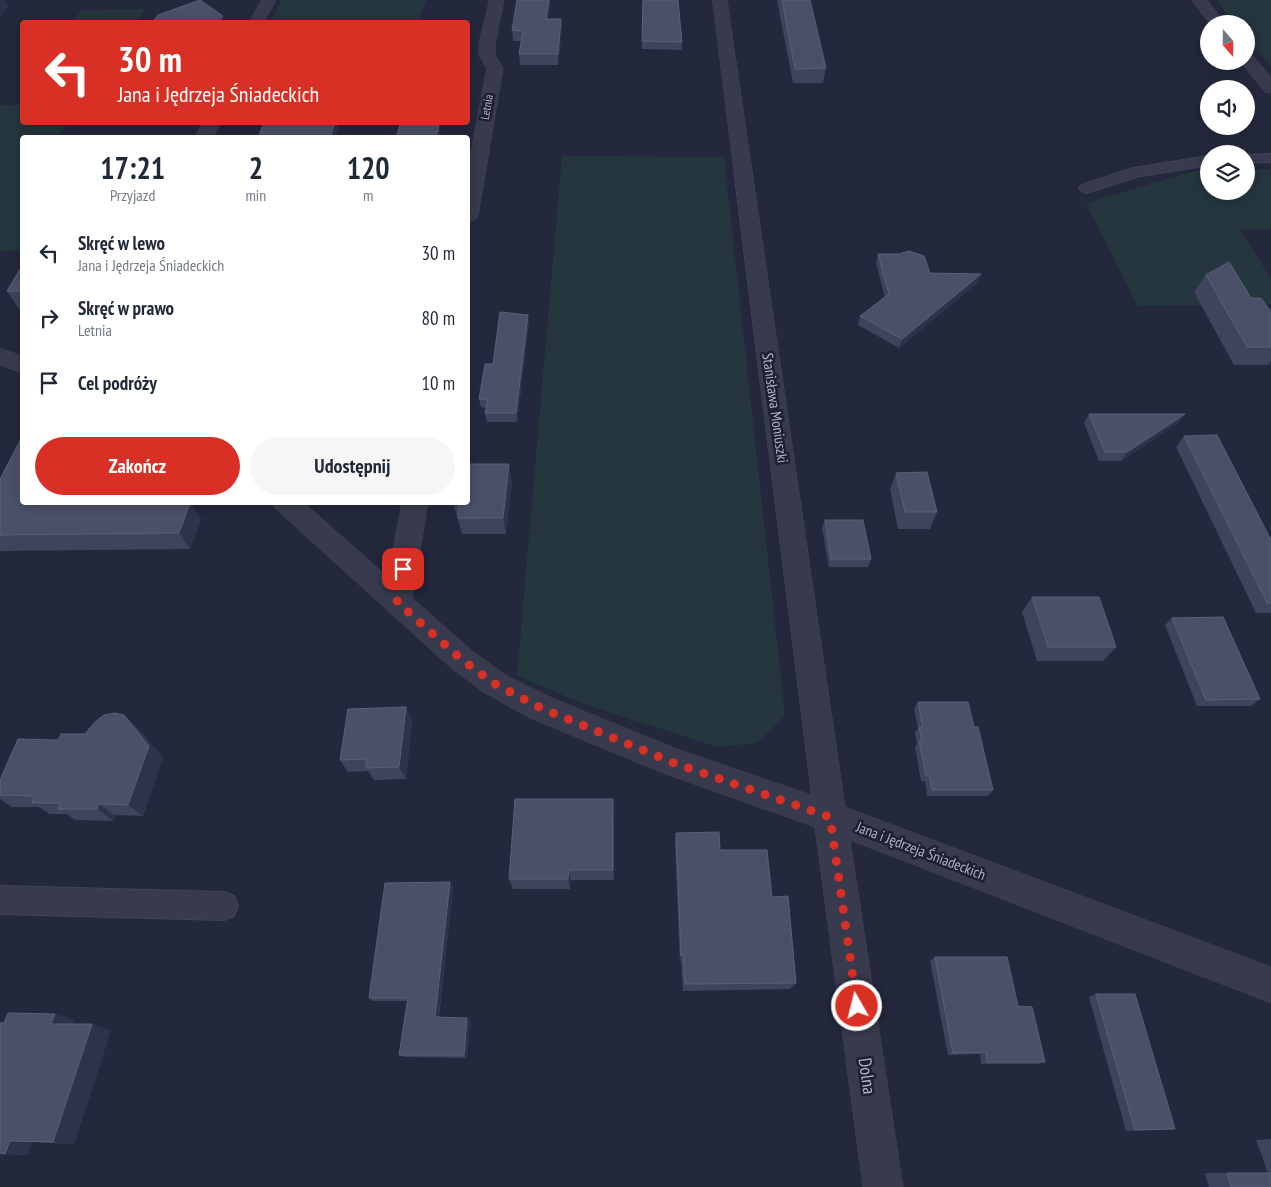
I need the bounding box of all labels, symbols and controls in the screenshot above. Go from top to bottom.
north arrow [1200,15,1255,70]
map controls [1200,15,1255,200]
text: 30 m [118,36,182,82]
icon: left [35,40,100,105]
text: Jana i Jędrzeja Śniadeckich [118,80,319,108]
button: sound [1200,80,1255,135]
street label: Letnia [477,93,496,121]
button: layers [1200,145,1255,200]
text: 17:21 [100,148,165,187]
text: 2 [249,148,263,187]
text: 120 [347,148,390,187]
text: Przyjazd [110,185,155,205]
text: min [245,185,266,205]
text: m [363,185,373,205]
text: Skręć w lewo [78,231,165,255]
icon: left [35,239,63,267]
text: 30 m [422,241,455,265]
text: Jana i Jędrzeja Śniadeckich [78,255,224,275]
text: Skręć w prawo [78,296,174,320]
icon: right [35,304,63,332]
text: 80 m [422,306,455,330]
text: Letnia [78,320,112,340]
street label: Stanisława Moniuszki [758,352,793,464]
icon: arrive [35,369,63,397]
text: Cel podróży [78,371,157,395]
text: 10 m [422,371,455,395]
button: Zakończ [35,437,240,495]
button: Udostępnij [250,437,455,495]
pin [382,548,424,590]
icon: arrive [389,555,417,583]
street label: Jana i Jędrzeja Śniadeckich [853,817,989,884]
position arrow [830,979,882,1031]
street label: Dolna [854,1056,881,1096]

